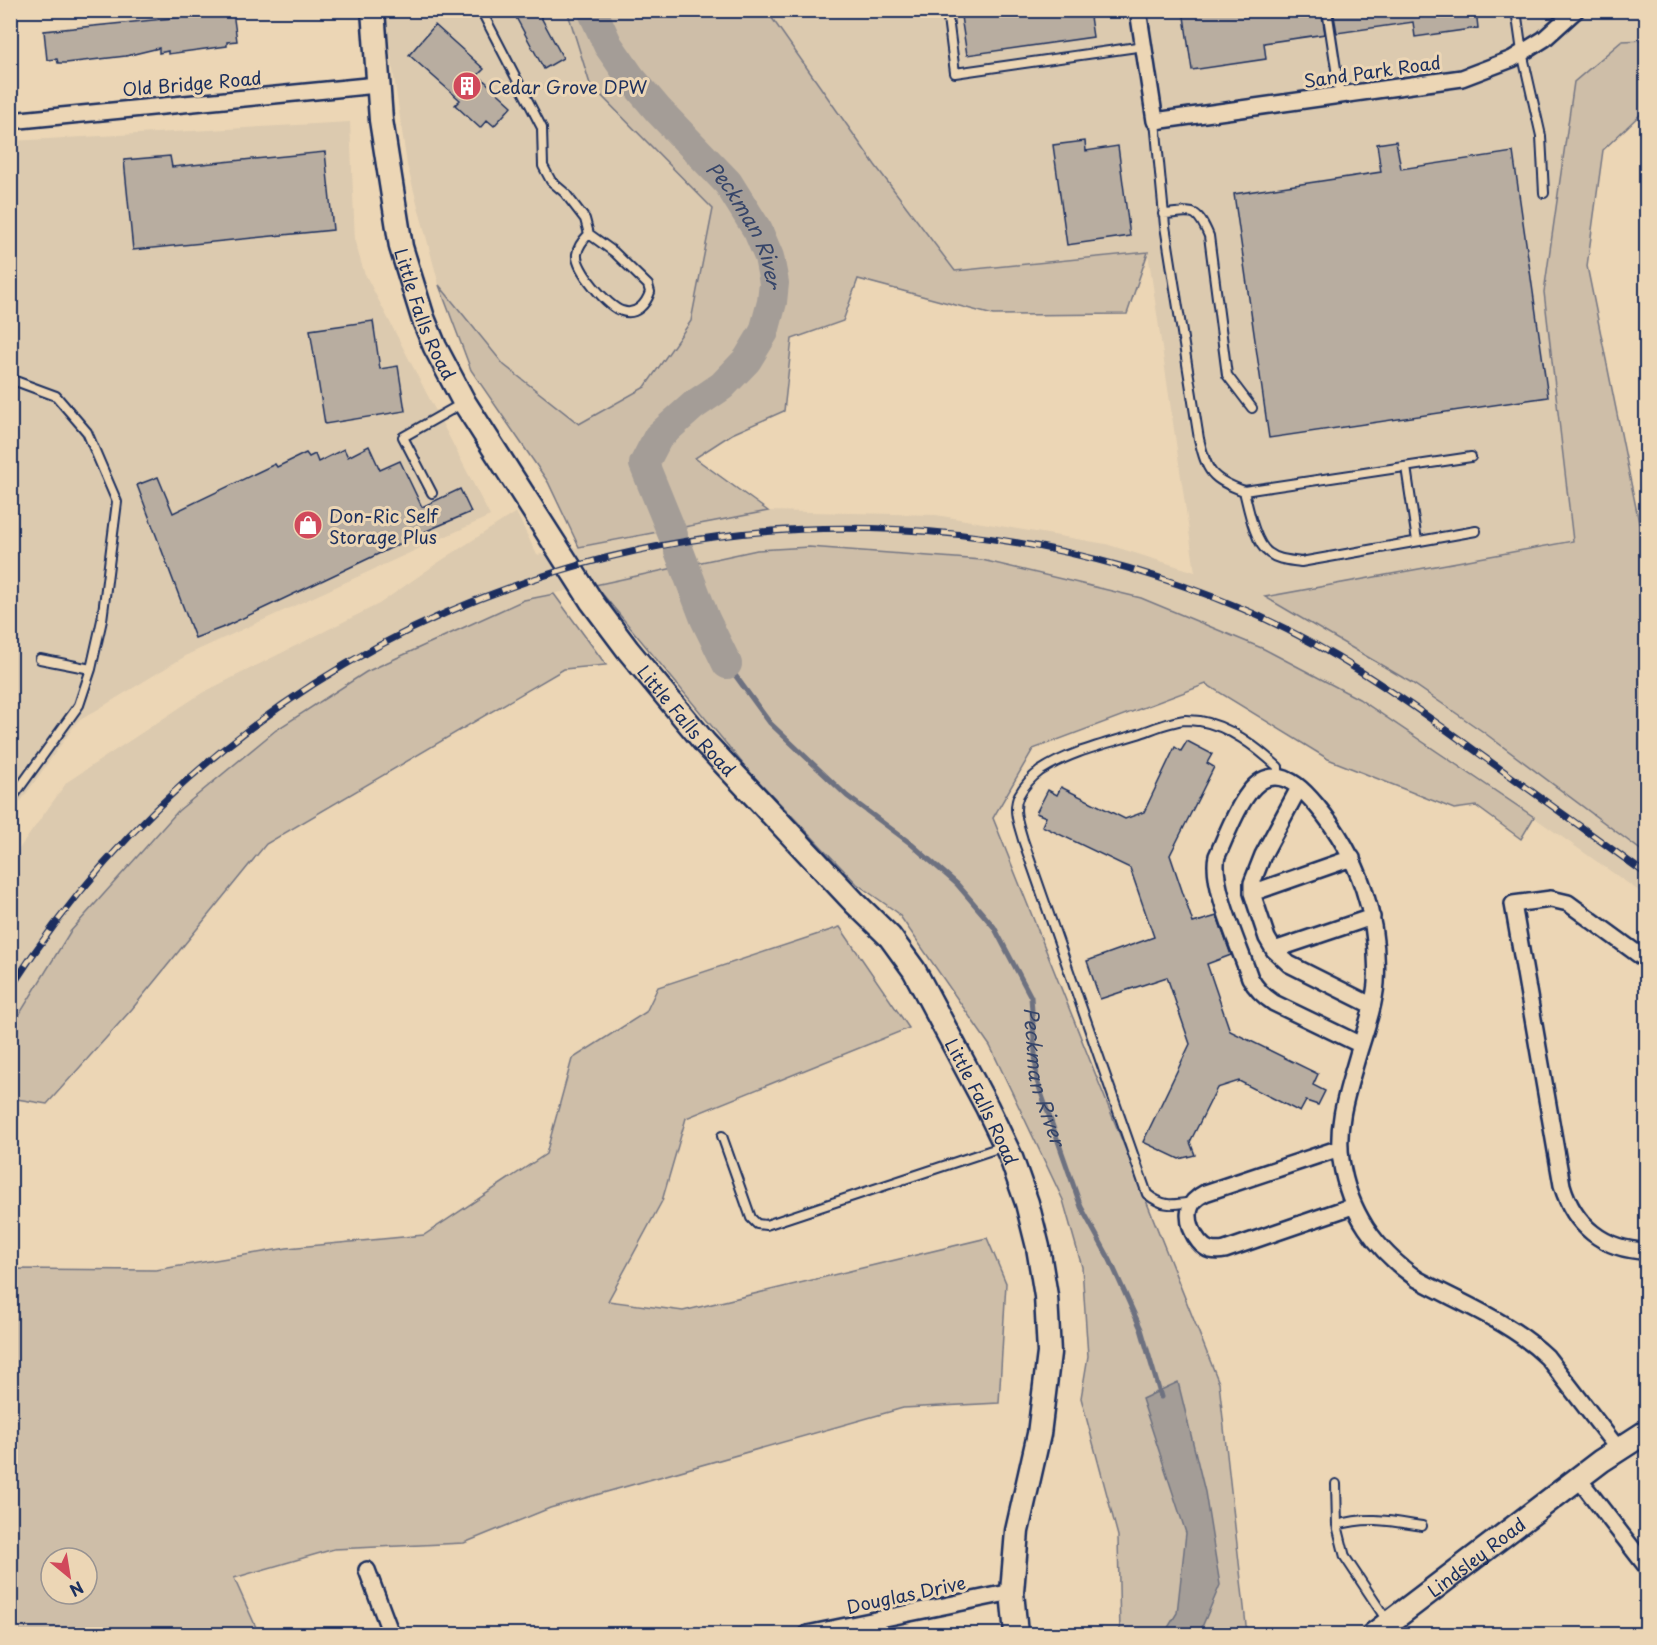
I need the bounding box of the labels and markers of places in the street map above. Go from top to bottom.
building icon: Cedar Grove DPW [451,70,483,102]
place label: Cedar Grove DPW [488,73,648,100]
place label: Don-Ric Self Storage Plus [329,502,439,550]
shop icon: Don-Ric Self Storage Plus [292,509,324,541]

